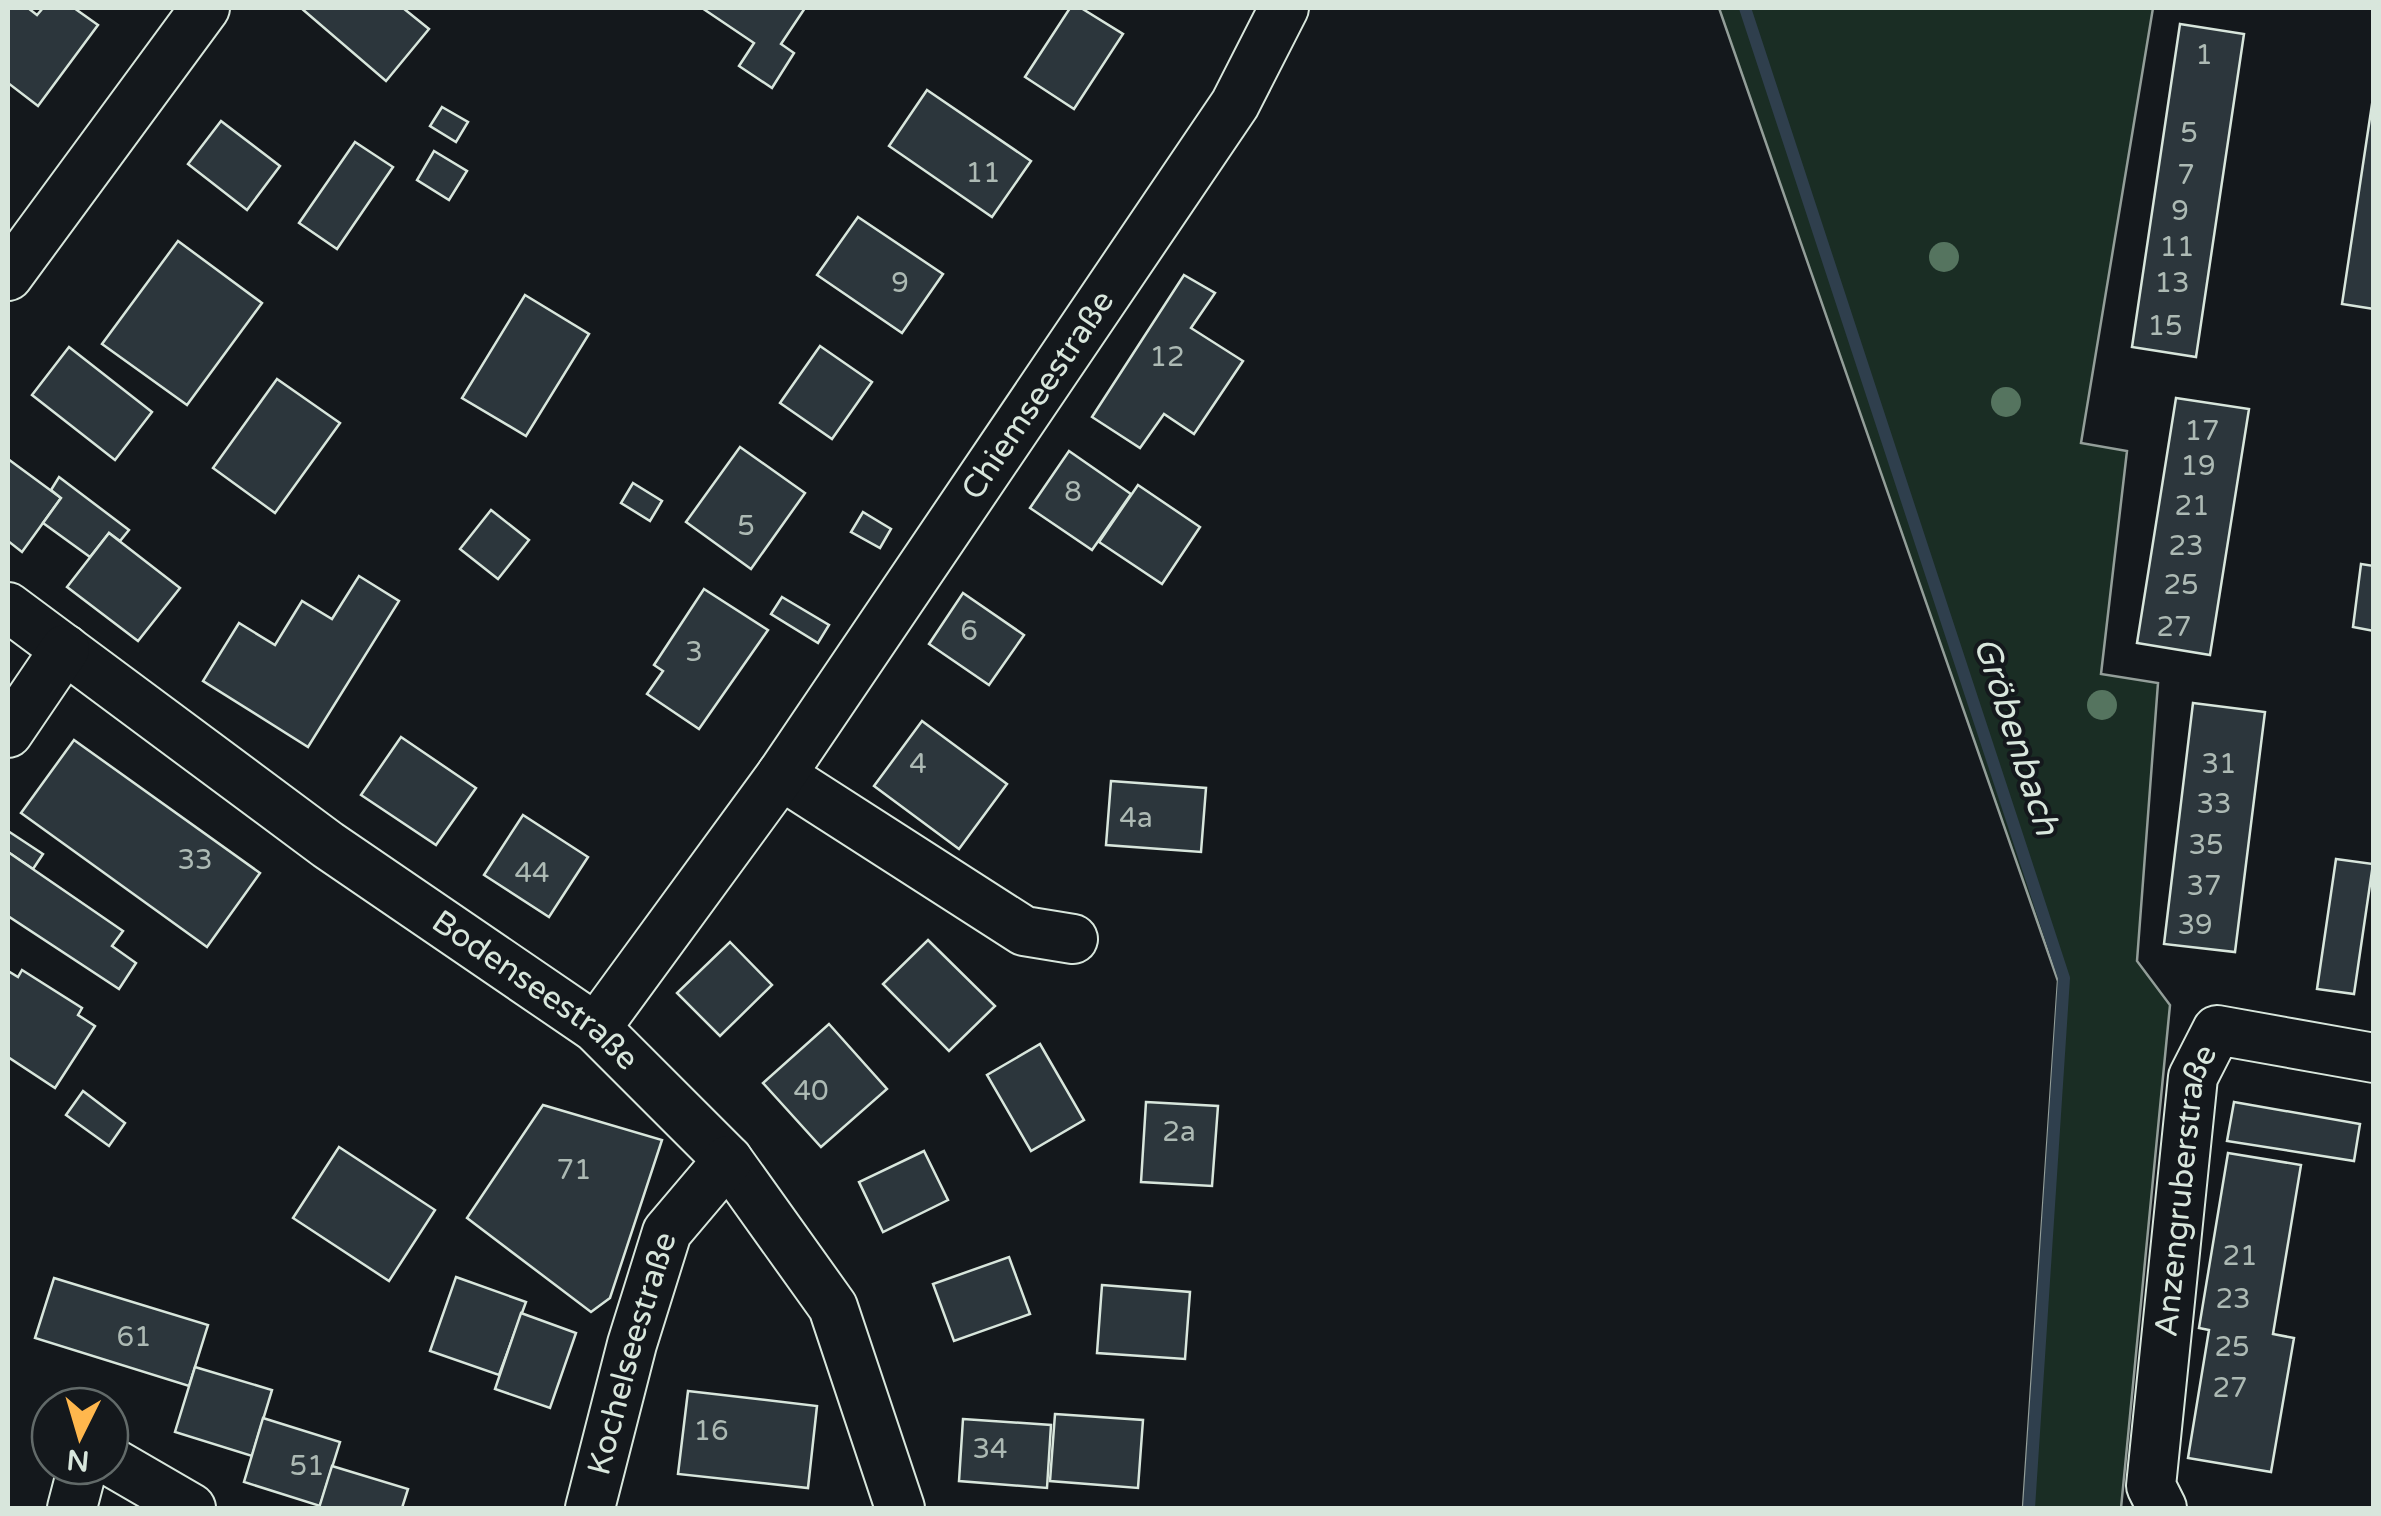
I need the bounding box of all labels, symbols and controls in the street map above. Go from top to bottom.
house number: 1 [2195,38,2213,72]
house number: 5 [2180,116,2198,150]
house number: 11 [965,156,1001,190]
house number: 7 [2177,158,2195,192]
house number: 9 [2171,194,2189,228]
house number: 11 [2159,230,2195,264]
house number: 9 [891,266,909,300]
house number: 13 [2154,266,2190,300]
street label: Chiemseestraße [954,283,1122,507]
house number: 15 [2147,309,2183,343]
house number: 12 [1149,340,1185,374]
house number: 17 [2184,414,2220,448]
house number: 19 [2180,449,2216,483]
house number: 8 [1064,475,1082,509]
house number: 21 [2174,489,2210,523]
house number: 5 [737,509,755,543]
house number: 23 [2168,529,2204,563]
house number: 25 [2163,568,2199,602]
house number: 27 [2156,610,2192,644]
house number: 6 [960,614,978,648]
water label: Gröbenbach [1964,632,2068,842]
house number: 3 [685,635,703,669]
house number: 4 [909,747,927,781]
house number: 31 [2201,747,2237,781]
house number: 33 [2196,787,2232,821]
house number: 4a [1119,801,1153,835]
house number: 35 [2188,828,2224,862]
house number: 33 [177,843,213,877]
house number: 44 [514,856,550,890]
house number: 37 [2186,869,2222,903]
street label: Bodenseestraße [425,903,646,1078]
house number: 39 [2177,908,2213,942]
street label: Anzengruberstraße [2147,1038,2225,1339]
house number: 40 [793,1074,829,1108]
house number: 2a [1162,1115,1196,1149]
house number: 71 [556,1153,592,1187]
street label: Kochelseestraße [580,1228,685,1479]
house number: 21 [2222,1239,2258,1273]
house number: 23 [2215,1282,2251,1316]
house number: 61 [116,1320,152,1354]
house number: 25 [2214,1330,2250,1364]
house number: 27 [2212,1371,2248,1405]
north arrow [30,1386,130,1486]
house number: 16 [693,1414,729,1448]
house number: 34 [972,1432,1008,1466]
text: N [65,1442,91,1478]
house number: 51 [289,1449,325,1483]

